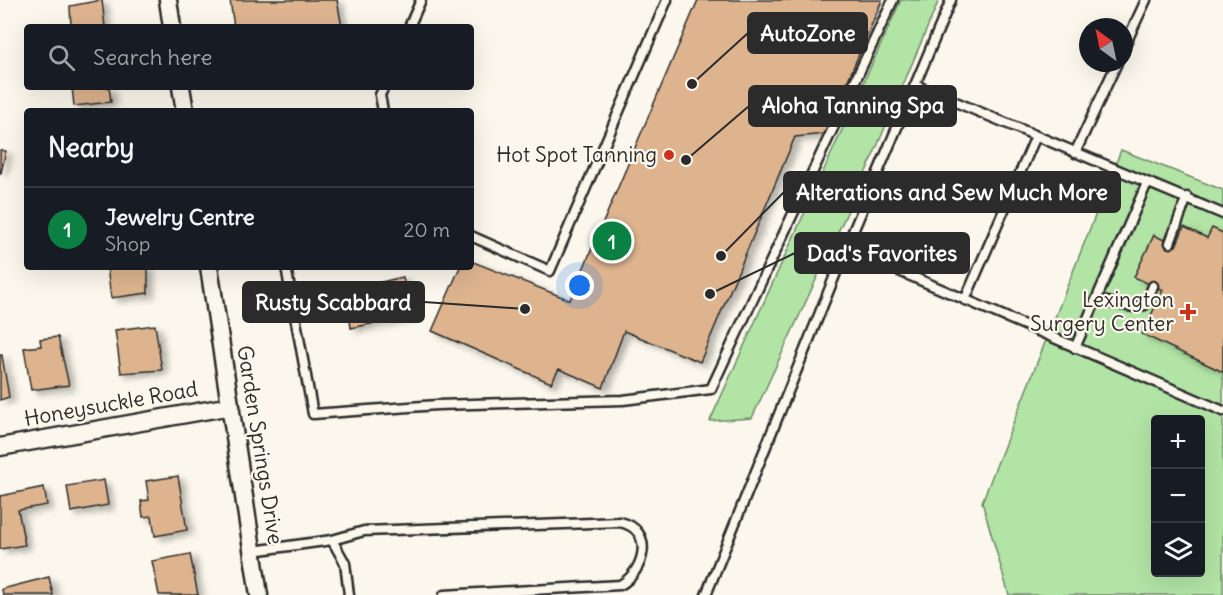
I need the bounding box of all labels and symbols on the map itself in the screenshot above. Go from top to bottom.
callout: AutoZone [748,13,867,53]
north arrow [1079,18,1133,72]
text: AutoZone [760,19,856,47]
callout: Aloha Tanning Spa [749,86,956,126]
text: Aloha Tanning Spa [762,91,945,119]
place label: Hot Spot Tanning [496,141,657,168]
marker: Hot Spot Tanning [662,148,676,162]
callout: Alterations and Sew Much More [784,172,1120,212]
text: Alterations and Sew Much More [796,178,1108,206]
pin: 1 [592,218,632,264]
callout: Dad's Favorites [795,233,969,273]
text: Dad's Favorites [807,239,957,267]
your location [565,271,594,300]
callout: Rusty Scabbard [243,282,424,322]
place label: Lexington Surgery Center [1030,286,1174,337]
text: Rusty Scabbard [255,288,411,316]
marker: Lexington Surgery Center [1179,303,1197,321]
street label: Garden Springs Drive [231,343,290,546]
street label: Honeysuckle Road [22,375,200,432]

